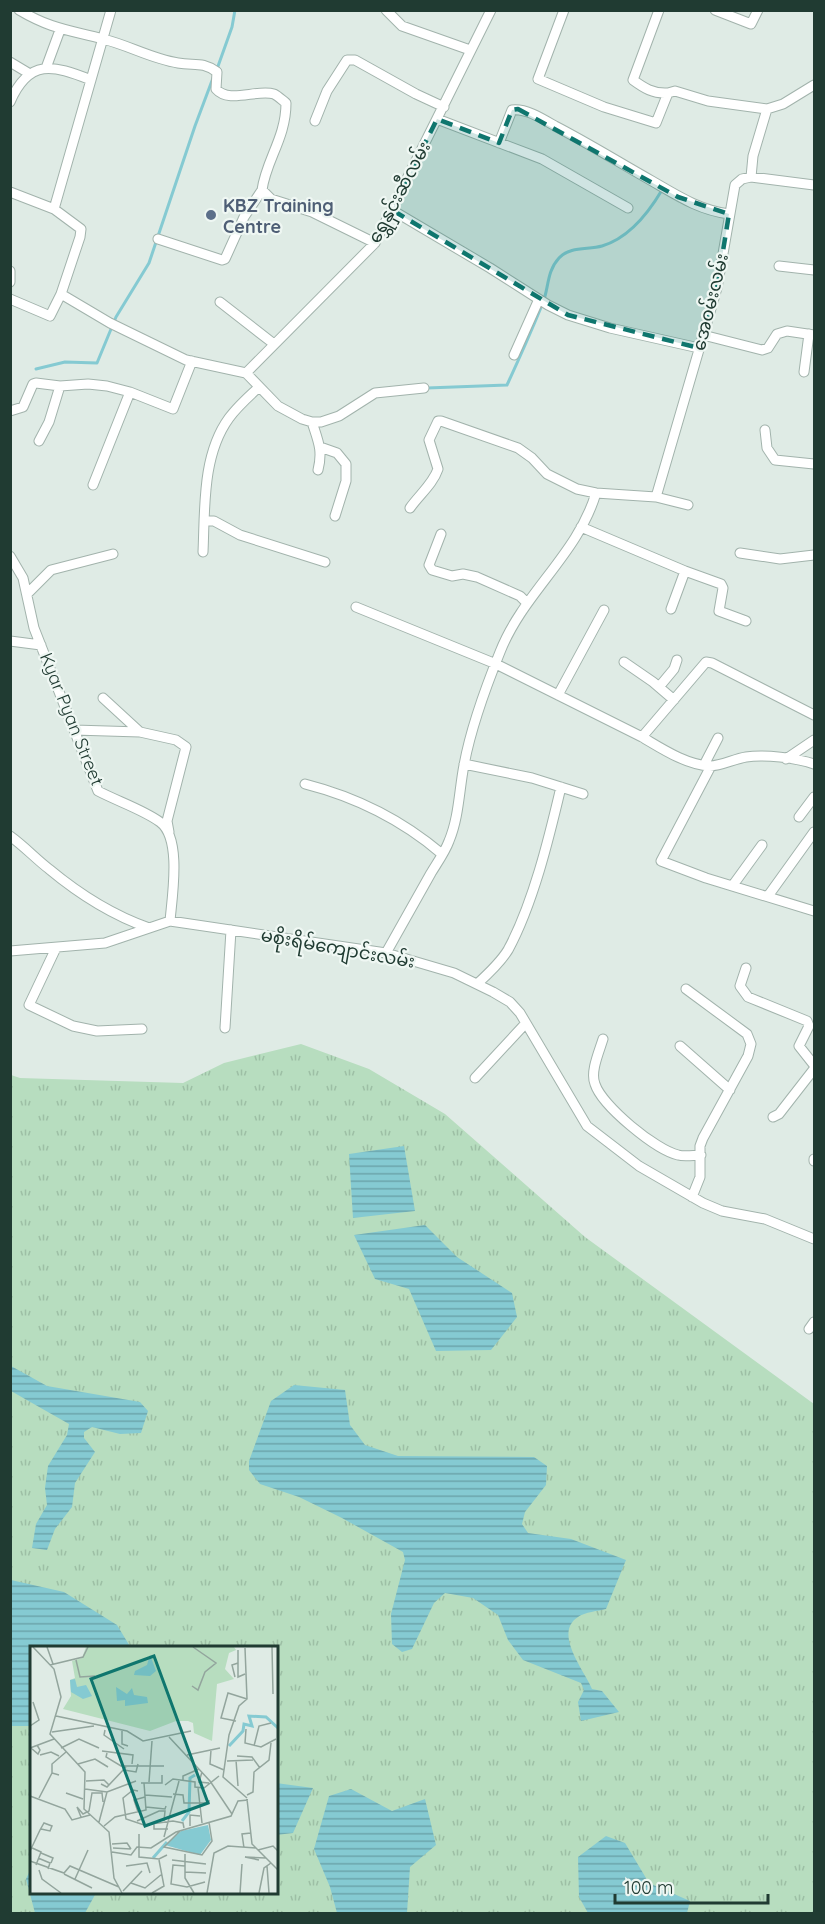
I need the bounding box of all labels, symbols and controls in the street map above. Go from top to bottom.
street label: ရွှေနှင်းဆီလမ်း [361,136,439,249]
place label: KBZ Training Centre [223,194,334,238]
marker: KBZ Training Centre [204,208,218,222]
street label: အေဝမ်းလမ်း [686,251,733,353]
street label: Kyar Pyan Street [35,649,109,789]
street label: မစိုးရိမ်ကျောင်းလမ်း [259,921,417,977]
inset map [30,1646,278,1894]
scale bar [615,1867,768,1905]
text: 100 m [624,1876,673,1899]

